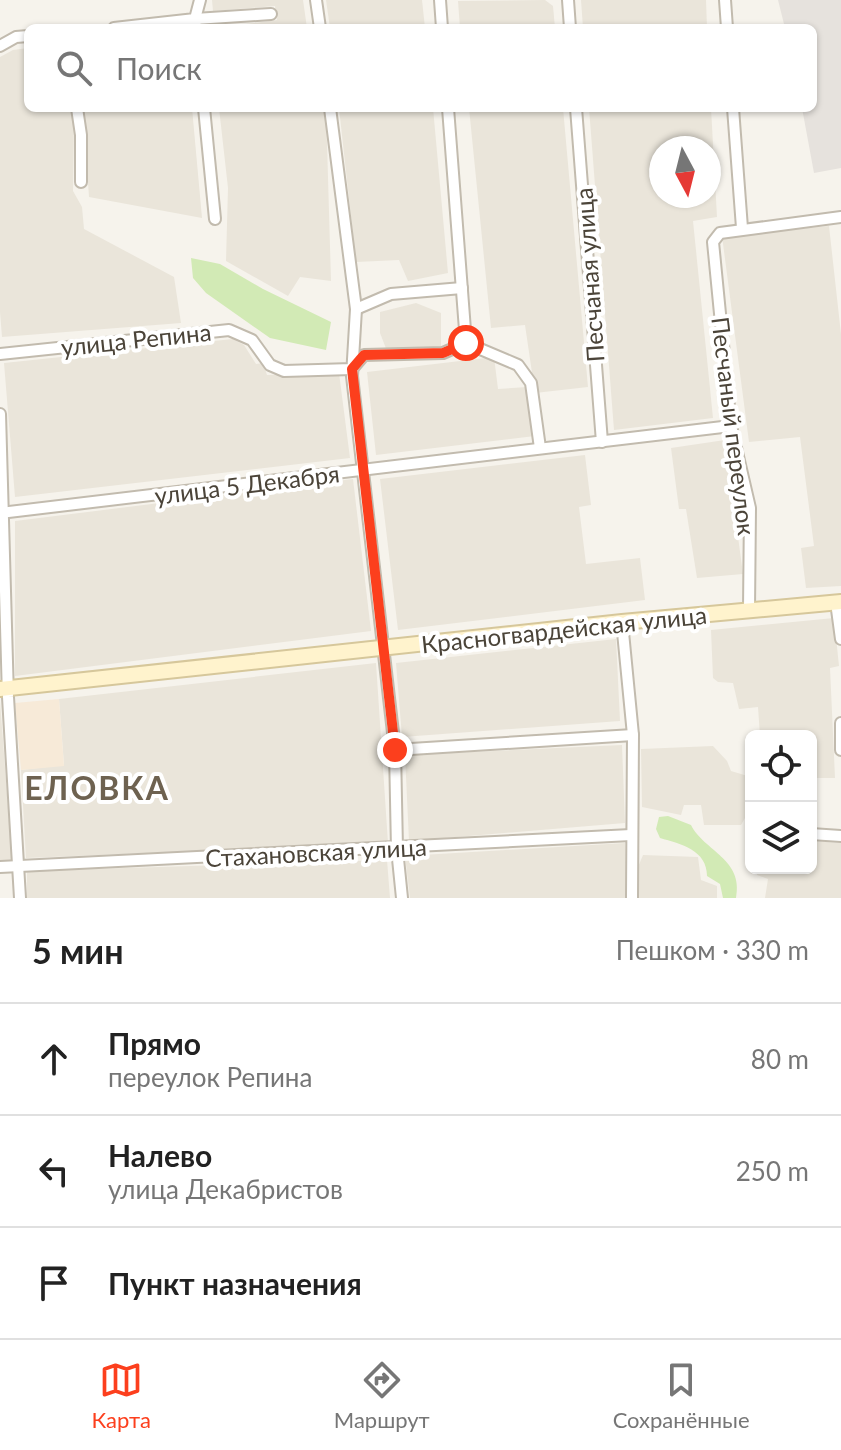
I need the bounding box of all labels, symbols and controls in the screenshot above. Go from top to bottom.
search box [24,24,817,112]
icon: search [52,46,96,90]
text: Поиск [116,50,202,86]
north arrow [649,136,721,208]
street label: Песчаная улица [568,187,610,363]
street label: Песчаный переулок [706,315,762,537]
street label: улица Репина [59,317,213,361]
route start [448,325,484,361]
street label: улица 5 Декабря [153,458,341,510]
street label: Красногвардейская улица [420,600,708,658]
map controls [745,730,817,874]
button: locate [745,730,817,802]
route end [377,732,413,768]
district label: ЕЛОВКА [24,768,170,807]
button: layers [745,802,817,874]
street label: Стахановская улица [205,832,427,872]
text: 5 мин [32,930,124,971]
text: Пешком · 330 m [616,934,809,966]
text: Прямо [108,1025,201,1061]
icon: ahead [32,1037,76,1081]
text: 80 m [751,1043,809,1075]
text: переулок Репина [108,1061,312,1093]
text: Налево [108,1137,212,1173]
icon: left [32,1149,76,1193]
text: 250 m [736,1155,809,1187]
text: улица Декабристов [108,1173,343,1205]
icon: arrive [32,1261,76,1305]
text: Пункт назначения [108,1265,362,1301]
tab: Карта [91,1358,151,1433]
tab: Маршрут [334,1358,430,1433]
tab: Сохранённые [613,1358,750,1433]

